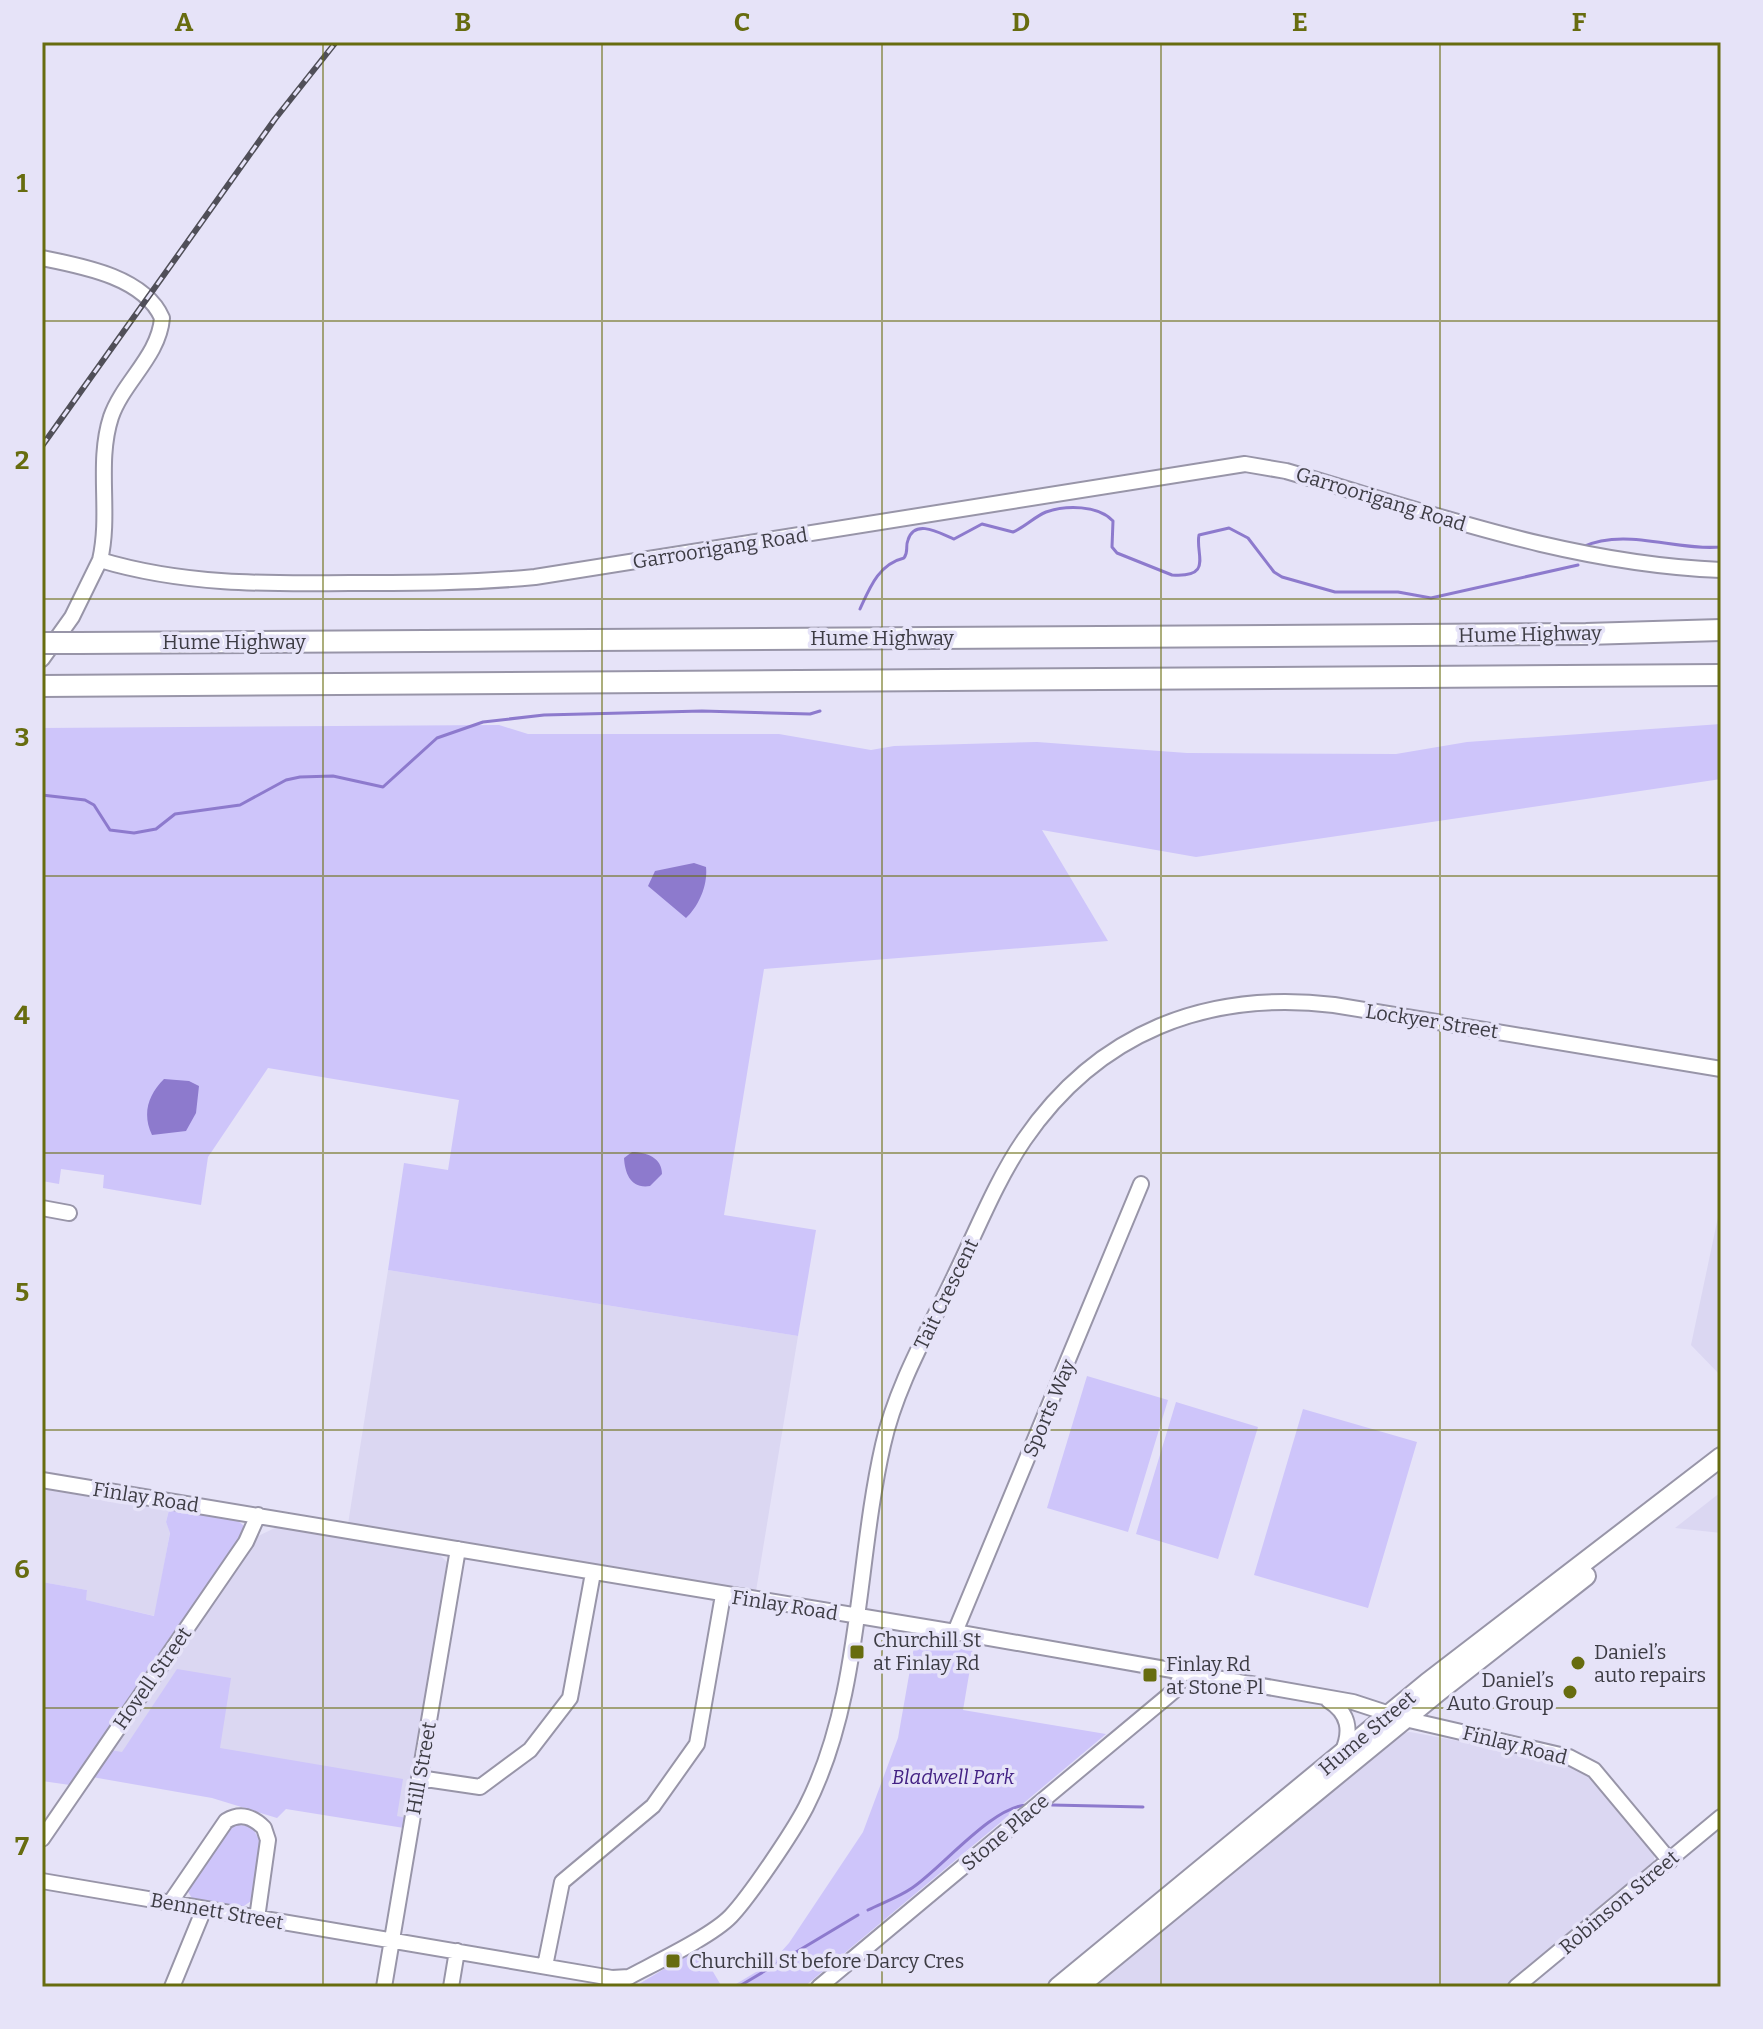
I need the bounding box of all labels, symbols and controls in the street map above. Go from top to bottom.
text: A [175,7,194,38]
text: B [455,7,471,38]
text: C [734,7,750,38]
text: D [1012,7,1030,38]
text: E [1292,7,1308,38]
text: F [1572,7,1587,38]
text: 1 [16,168,28,199]
text: 2 [15,445,29,476]
street label: Garroorigang Road [1293,462,1469,536]
street label: Garroorigang Road [631,522,809,574]
street label: Hume Highway [1458,621,1602,647]
street label: Hume Highway [810,626,954,650]
street label: Hume Highway [162,630,306,654]
text: 3 [15,722,29,753]
street label: Lockyer Street [1364,999,1500,1043]
text: 4 [14,1000,30,1031]
street label: Tait Crescent [909,1235,983,1353]
text: 5 [15,1277,29,1308]
street label: Sports Way [1018,1355,1081,1461]
street label: Finlay Road [91,1477,201,1517]
text: 6 [14,1554,30,1585]
street label: Finlay Road [730,1585,840,1625]
street label: Hovell Street [108,1622,196,1734]
place label: Churchill St at Finlay Rd [873,1628,981,1675]
place label: Daniel’s auto repairs [1594,1640,1706,1687]
marker: Churchill St at Finlay Rd [848,1643,866,1661]
place label: Finlay Rd at Stone Pl [1166,1652,1264,1699]
marker: Daniel’s auto repairs [1569,1654,1587,1672]
marker: Finlay Rd at Stone Pl [1141,1666,1159,1684]
place label: Daniel’s Auto Group [1447,1668,1554,1715]
marker: Daniel’s Auto Group [1561,1683,1579,1701]
street label: Hume Street [1314,1686,1420,1780]
street label: Hill Street [401,1720,441,1816]
street label: Finlay Road [1460,1720,1570,1770]
park label: Bladwell Park [892,1765,1014,1789]
street label: Stone Place [956,1789,1054,1875]
text: 7 [15,1831,29,1862]
street label: Robinson Street [1554,1845,1684,1959]
street label: Bennett Street [149,1887,285,1935]
place label: Churchill St before Darcy Cres [689,1949,964,1973]
marker: Churchill St before Darcy Cres [664,1952,682,1970]

